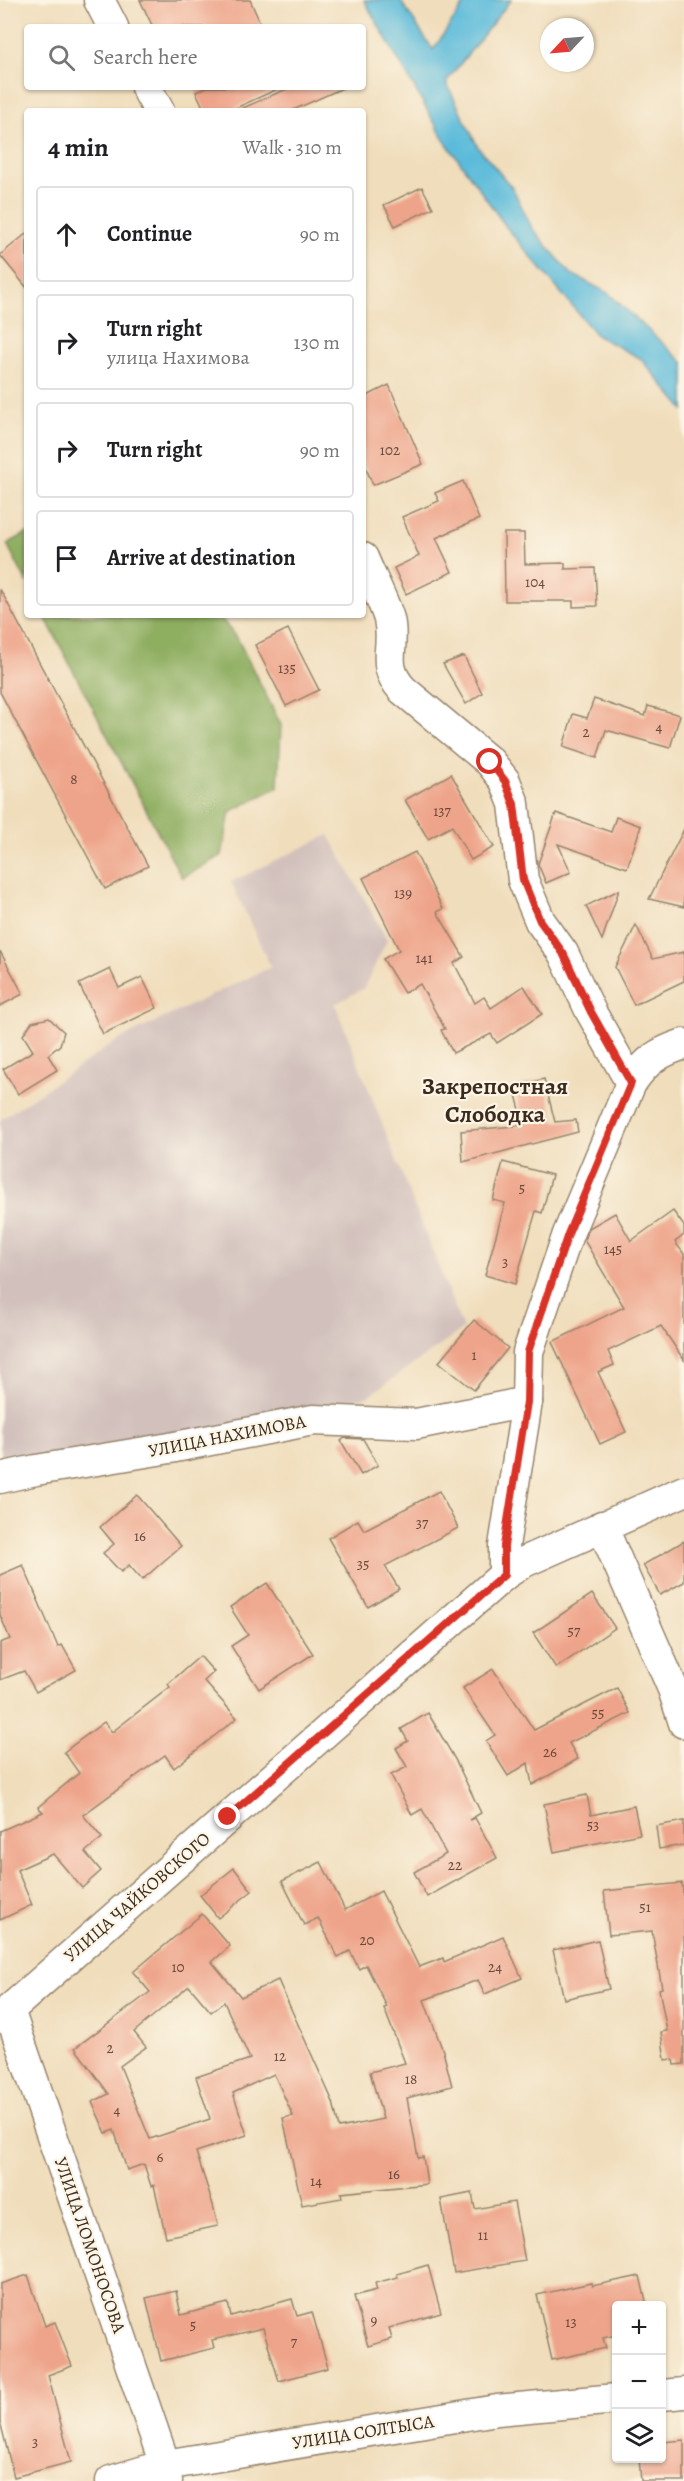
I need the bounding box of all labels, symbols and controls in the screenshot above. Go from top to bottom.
north arrow [540,18,594,72]
search box [24,24,366,90]
icon: search [45,41,78,74]
text: Search here [93,42,198,72]
text: 4 min [48,130,109,165]
text: Walk · 310 m [243,134,342,161]
icon: ahead [50,218,83,251]
text: Continue [107,219,192,249]
text: 90 m [300,221,340,248]
text: Turn right [107,314,203,344]
icon: right [50,326,83,359]
text: 130 m [294,329,340,356]
text: улица Нахимова [107,344,250,371]
icon: right [50,434,83,467]
text: Turn right [107,435,203,465]
text: 90 m [300,437,340,464]
house number: 102 [380,440,400,460]
icon: arrive [50,542,83,575]
text: Arrive at destination [107,543,296,573]
house number: 104 [525,572,545,592]
house number: 135 [278,658,296,678]
house number: 4 [656,717,663,737]
house number: 2 [582,722,590,742]
route start [476,748,502,774]
house number: 8 [70,769,78,789]
house number: 137 [433,801,452,821]
house number: 139 [394,883,412,903]
house number: 141 [415,948,433,968]
district label: Закрепостная Слободка [422,1070,568,1130]
house number: 5 [519,1178,525,1198]
house number: 145 [604,1239,622,1259]
house number: 3 [502,1252,508,1272]
house number: 1 [471,1345,477,1365]
street label: УЛИЦА НАХИМОВА [146,1409,308,1463]
house number: 37 [416,1513,429,1533]
house number: 16 [134,1526,146,1546]
house number: 35 [357,1554,369,1574]
house number: 57 [568,1621,581,1641]
house number: 55 [592,1703,604,1723]
house number: 26 [543,1742,557,1762]
route end [214,1803,240,1829]
house number: 53 [587,1815,599,1835]
street label: УЛИЦА ЧАЙКОВСКОГО [59,1827,215,1967]
house number: 22 [448,1855,462,1875]
house number: 51 [639,1897,651,1917]
house number: 20 [359,1930,375,1950]
house number: 10 [171,1957,185,1977]
house number: 24 [488,1957,502,1977]
house number: 2 [106,2038,114,2058]
house number: 12 [274,2046,286,2066]
house number: 18 [405,2069,417,2089]
house number: 4 [114,2100,121,2120]
house number: 6 [157,2147,164,2167]
street label: УЛИЦА ЛОМОНОСОВА [49,2154,132,2337]
house number: 16 [388,2164,400,2184]
house number: 14 [310,2171,322,2191]
house number: 11 [478,2225,488,2245]
map controls [612,2301,666,2463]
button: + [612,2301,666,2355]
house number: 9 [371,2310,378,2330]
house number: 13 [565,2312,577,2332]
house number: 5 [190,2315,196,2335]
house number: 7 [291,2332,298,2352]
button: − [612,2355,666,2409]
street label: УЛИЦА СОЛТЫСА [291,2409,436,2455]
button: layers [612,2409,666,2463]
house number: 3 [32,2432,38,2452]

